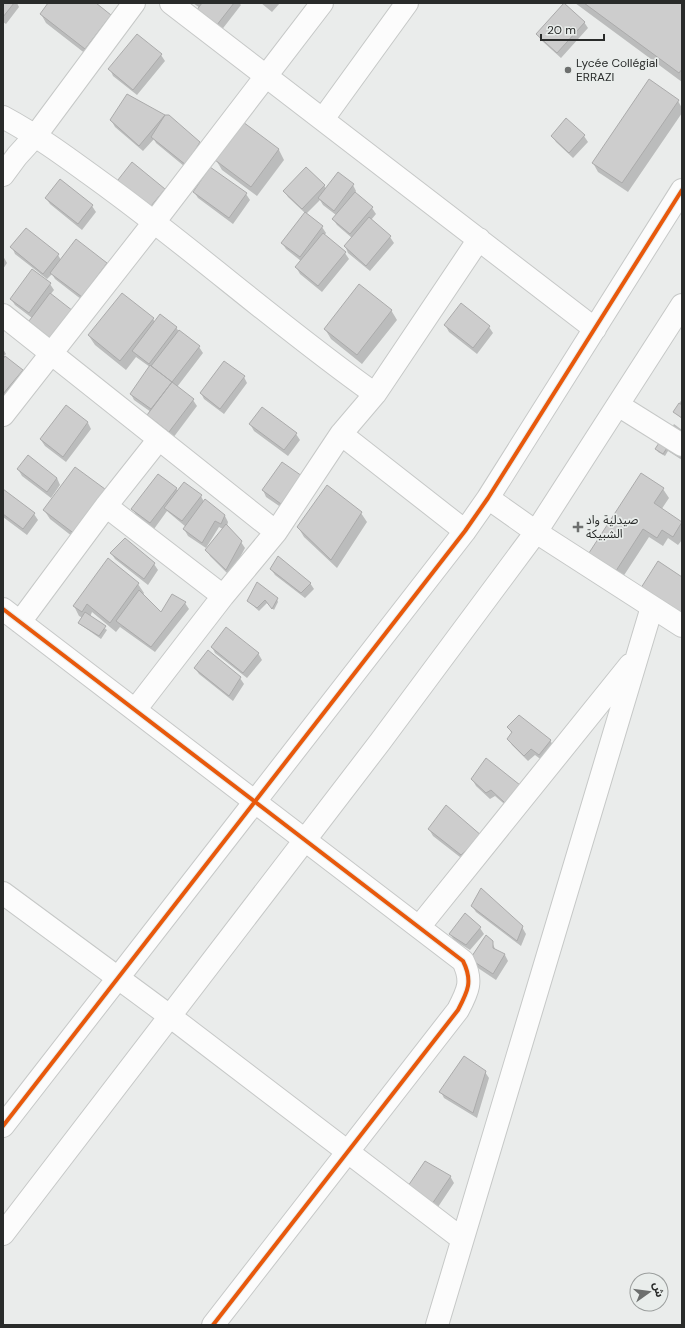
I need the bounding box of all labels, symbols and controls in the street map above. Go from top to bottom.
scale bar [541,16,604,42]
text: 20 m [547,22,576,38]
place label: Lycée Collégial ERRAZI [576,55,658,85]
marker: Lycée Collégial ERRAZI [563,65,573,75]
place label: صيدلية واد الشبيكة [586,512,638,542]
marker: صيدلية واد الشبيكة [573,522,583,532]
north arrow [629,1272,669,1312]
text: ش [650,1281,667,1299]

